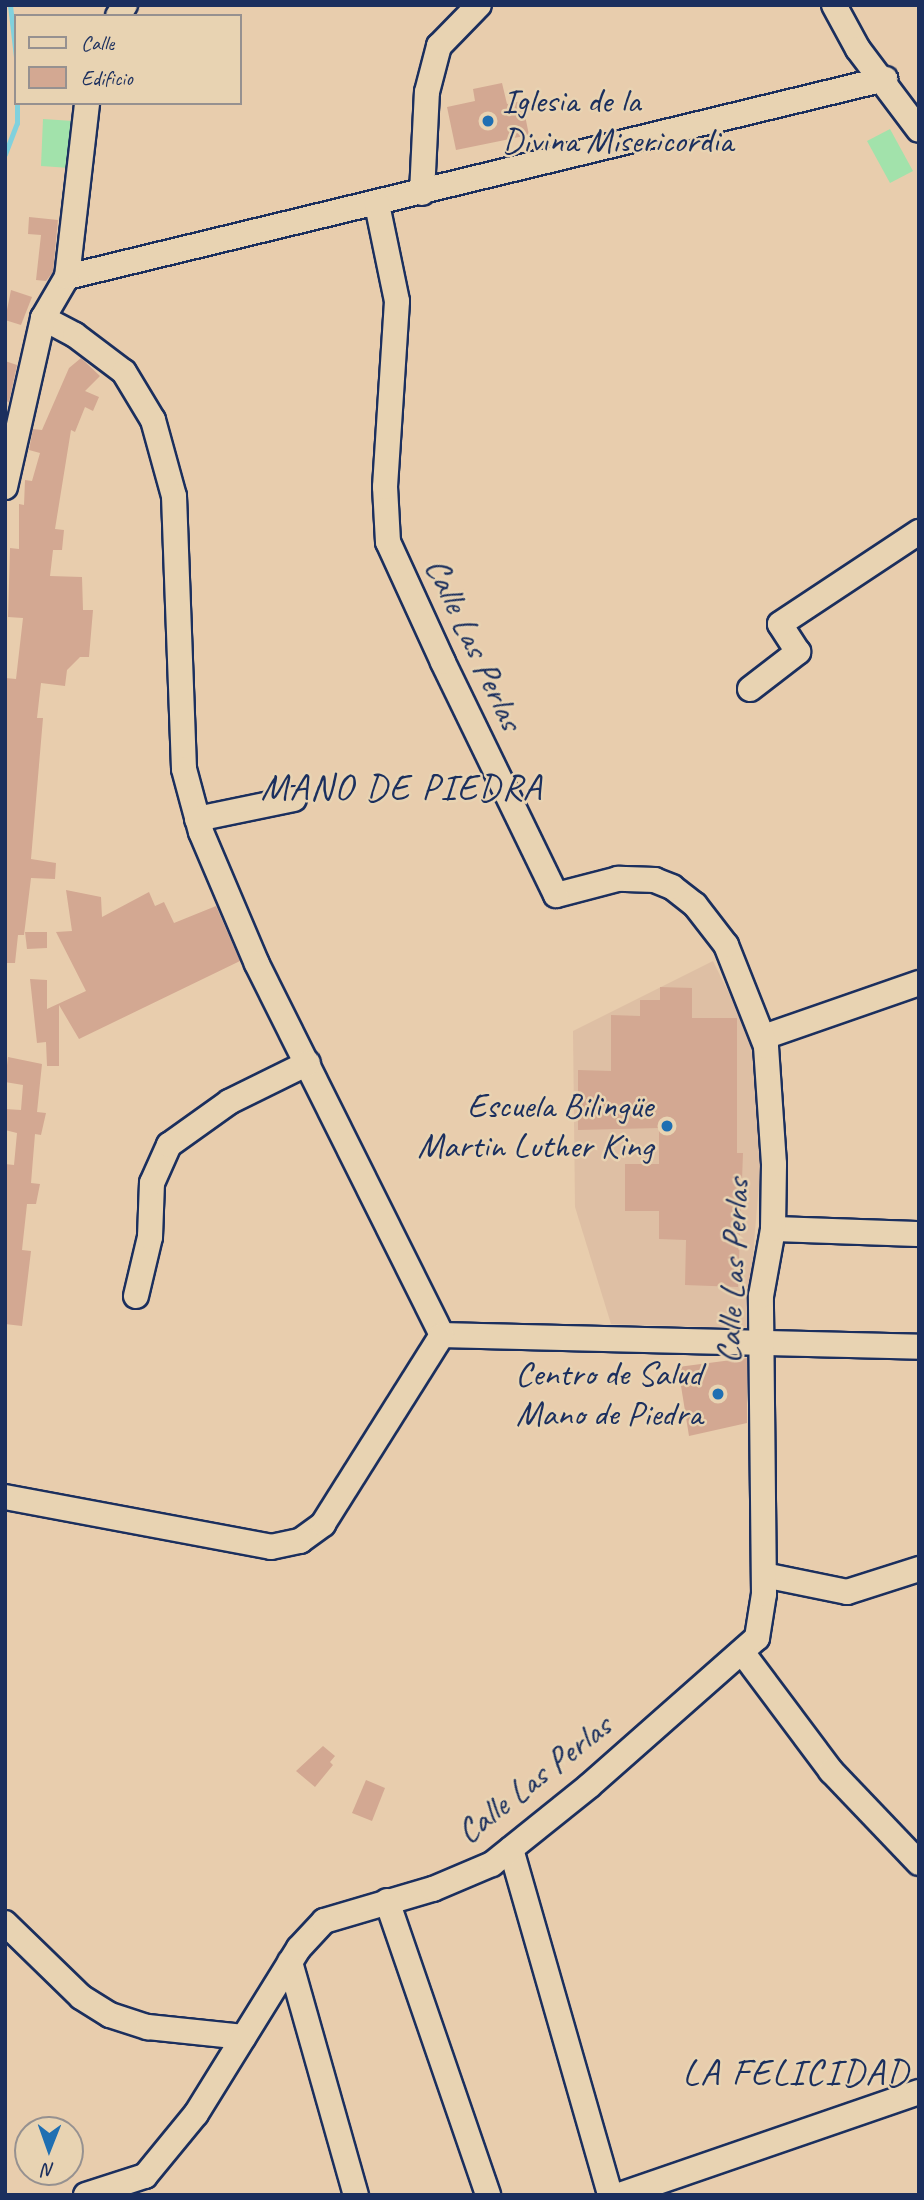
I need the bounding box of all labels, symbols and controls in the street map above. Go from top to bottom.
legend [14,14,242,105]
text: Calle [81,30,114,56]
text: Edificio [81,65,133,91]
place label: Iglesia de la Divina Misericordia [502,80,734,162]
marker: Iglesia de la Divina Misericordia [480,113,496,129]
street label: Calle Las Perlas [416,551,532,737]
district label: MANO DE PIEDRA [264,765,540,809]
place label: Escuela Bilingüe Martin Luther King [419,1085,653,1167]
marker: Escuela Bilingüe Martin Luther King [659,1118,675,1134]
street label: Calle Las Perlas [707,1177,759,1365]
place label: Centro de Salud Mano de Piedra [515,1353,702,1435]
marker: Centro de Salud Mano de Piedra [708,1384,728,1404]
street label: Calle Las Perlas [448,1705,620,1853]
district label: LA FELICIDAD [684,2050,908,2094]
north arrow [14,2116,84,2186]
text: N [43,2158,55,2182]

